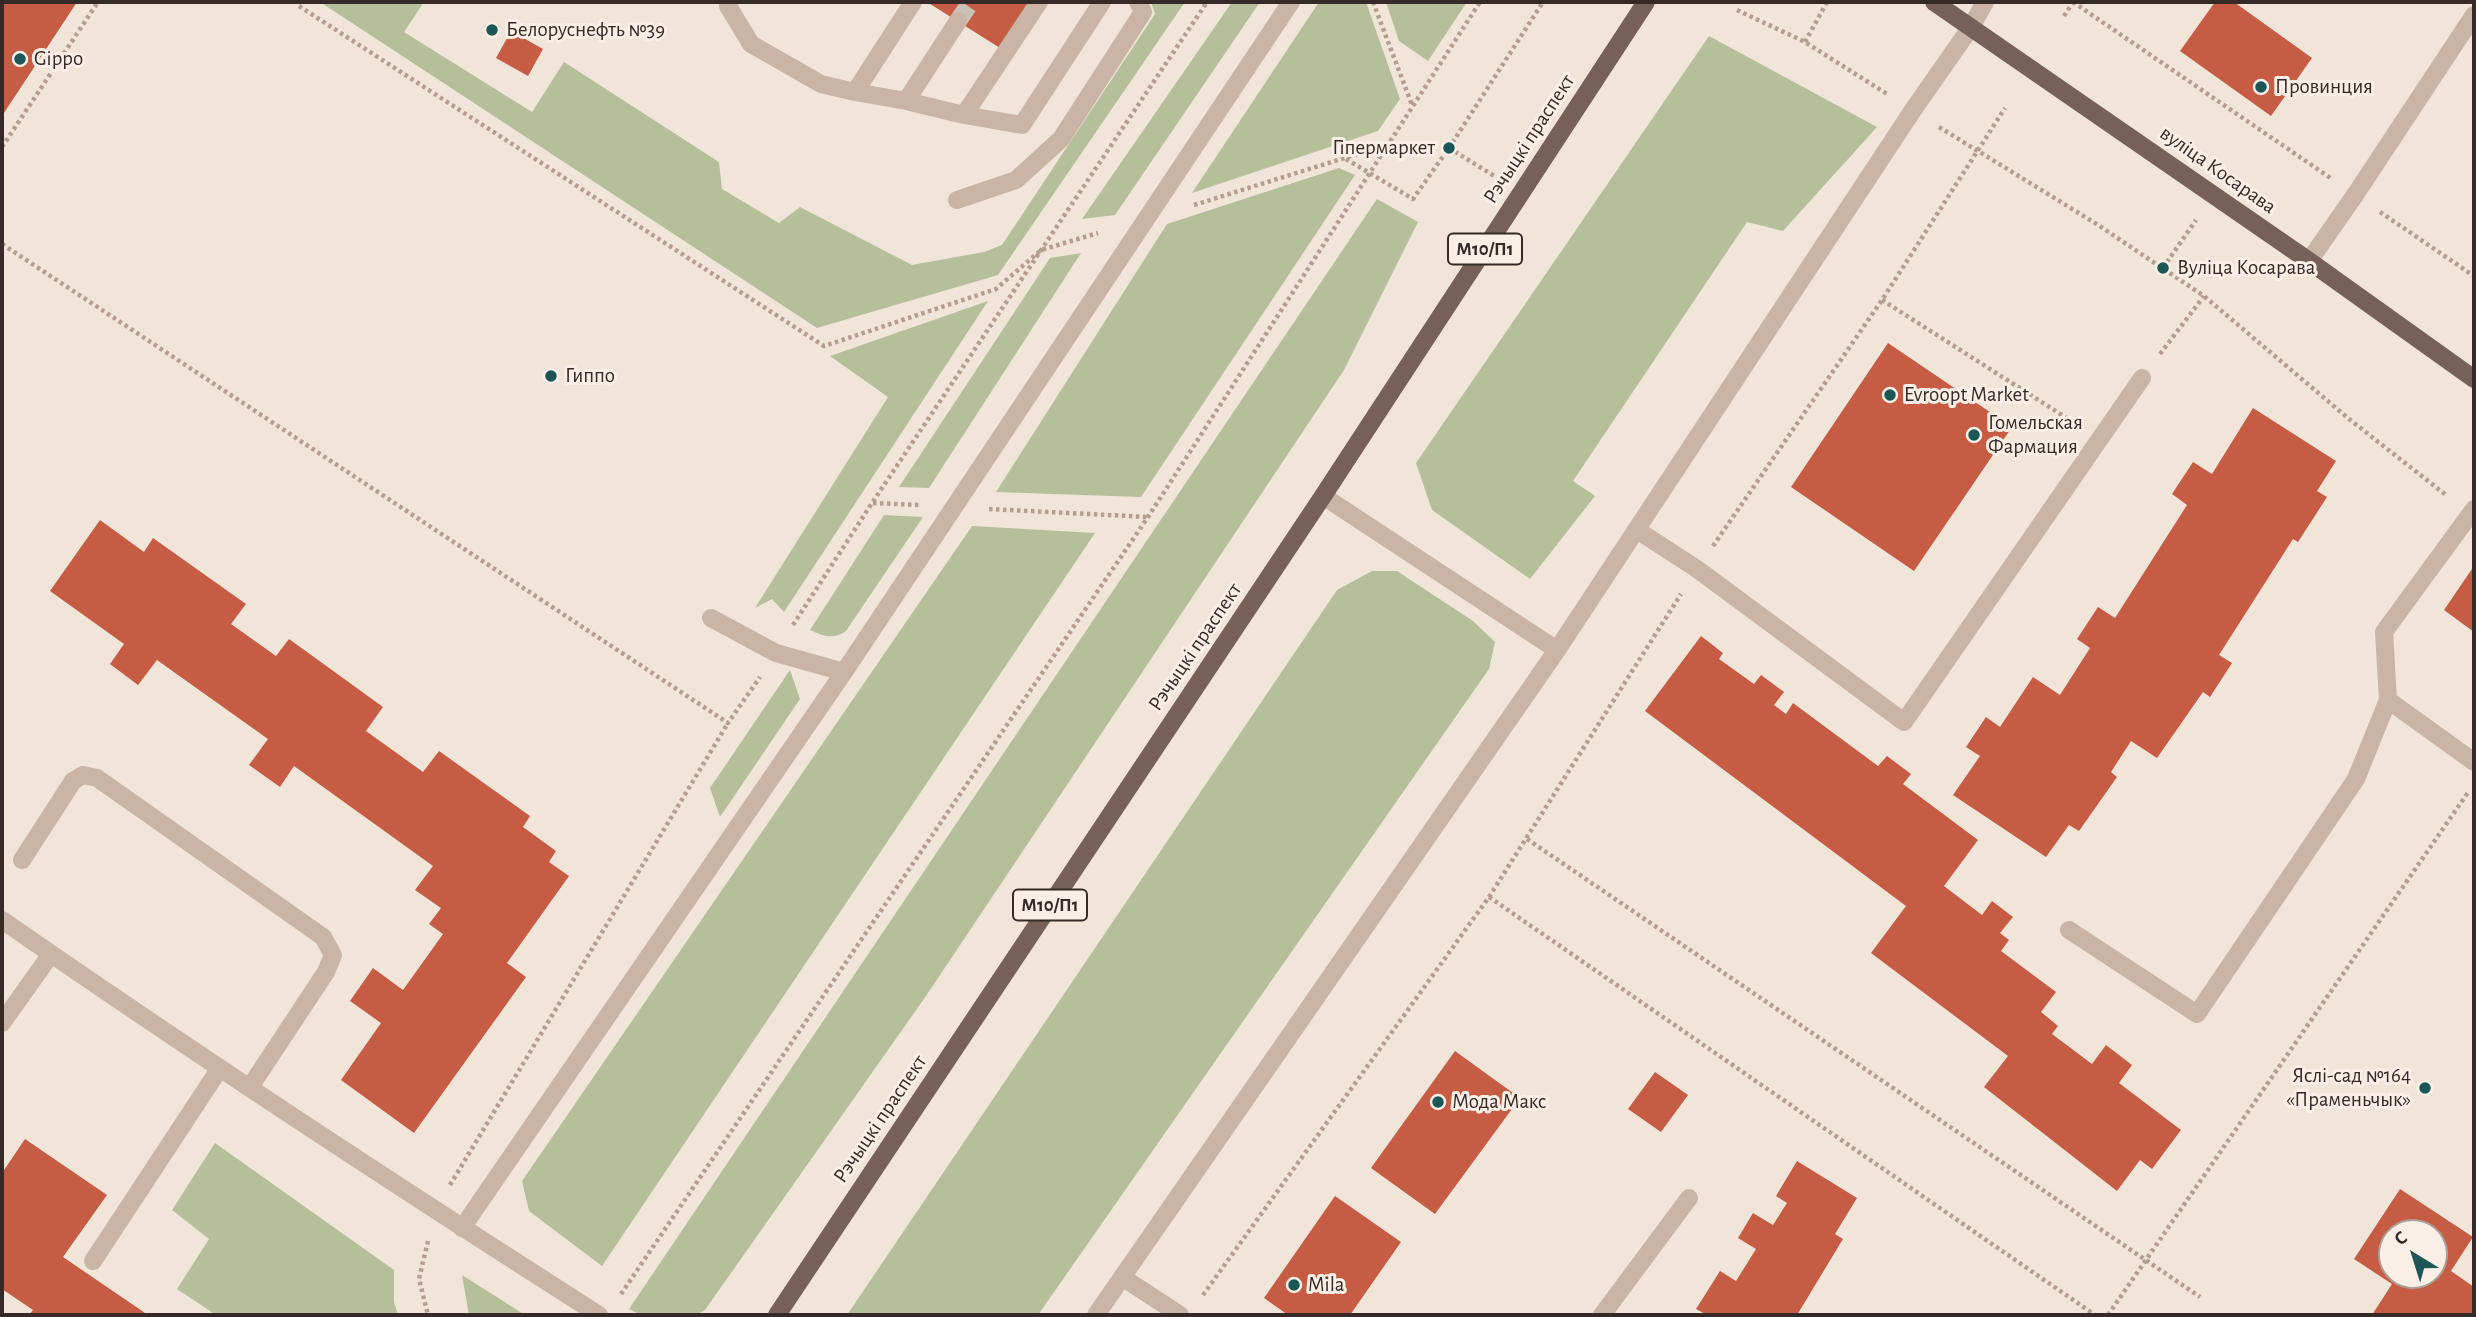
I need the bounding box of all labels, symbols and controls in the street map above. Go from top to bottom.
place label: Белоруснефть №39 [506,17,665,43]
marker: Белоруснефть №39 [484,22,500,38]
place label: Gippo [34,46,83,72]
marker: Gippo [12,51,28,67]
street label: Рэчыцкі праспект [1478,70,1580,208]
place label: Провинция [2275,74,2373,100]
marker: Провинция [2253,79,2269,95]
street label: вуліца Косарава [2155,121,2281,219]
place label: Гіпермаркет [1332,135,1435,161]
marker: Гіпермаркет [1441,140,1457,156]
road number: М10/П1 [1448,233,1522,264]
place label: Вуліца Косарава [2177,255,2315,281]
marker: Вуліца Косарава [2155,260,2171,276]
place label: Гиппо [565,363,615,389]
marker: Гиппо [543,368,559,384]
place label: Evroopt Market [1904,382,2029,408]
marker: Evroopt Market [1882,387,1898,403]
place label: Гомельская Фармация [1988,410,2083,460]
marker: Гомельская Фармация [1966,427,1982,443]
street label: Рэчыцкі праспект [1143,578,1247,716]
road number: М10/П1 [1013,890,1087,920]
street label: Рэчыцкі праспект [828,1050,932,1188]
place label: Яслі-сад №164 «Праменьчык» [2286,1063,2411,1113]
marker: Яслі-сад №164 «Праменьчык» [2417,1080,2433,1096]
place label: Мода Макс [1452,1089,1547,1115]
marker: Мода Макс [1430,1094,1446,1110]
north arrow [2378,1219,2448,1289]
text: С [2391,1228,2411,1249]
place label: Mila [1308,1272,1345,1298]
marker: Mila [1286,1277,1302,1293]

